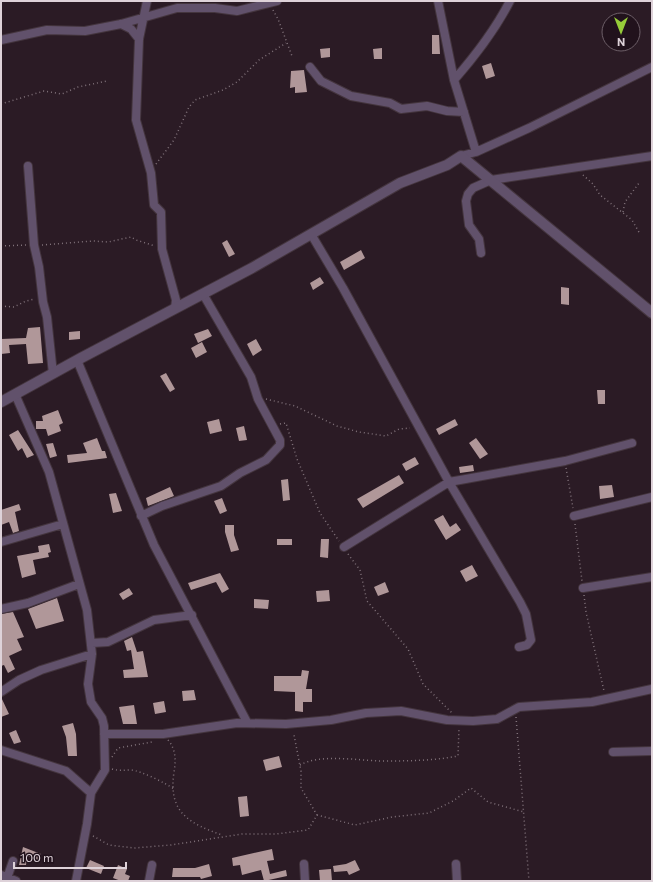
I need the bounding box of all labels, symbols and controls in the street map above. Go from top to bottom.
north arrow [601,12,641,52]
text: N [617,36,625,49]
scale bar [14,844,126,870]
text: 100 m [20,850,54,864]

